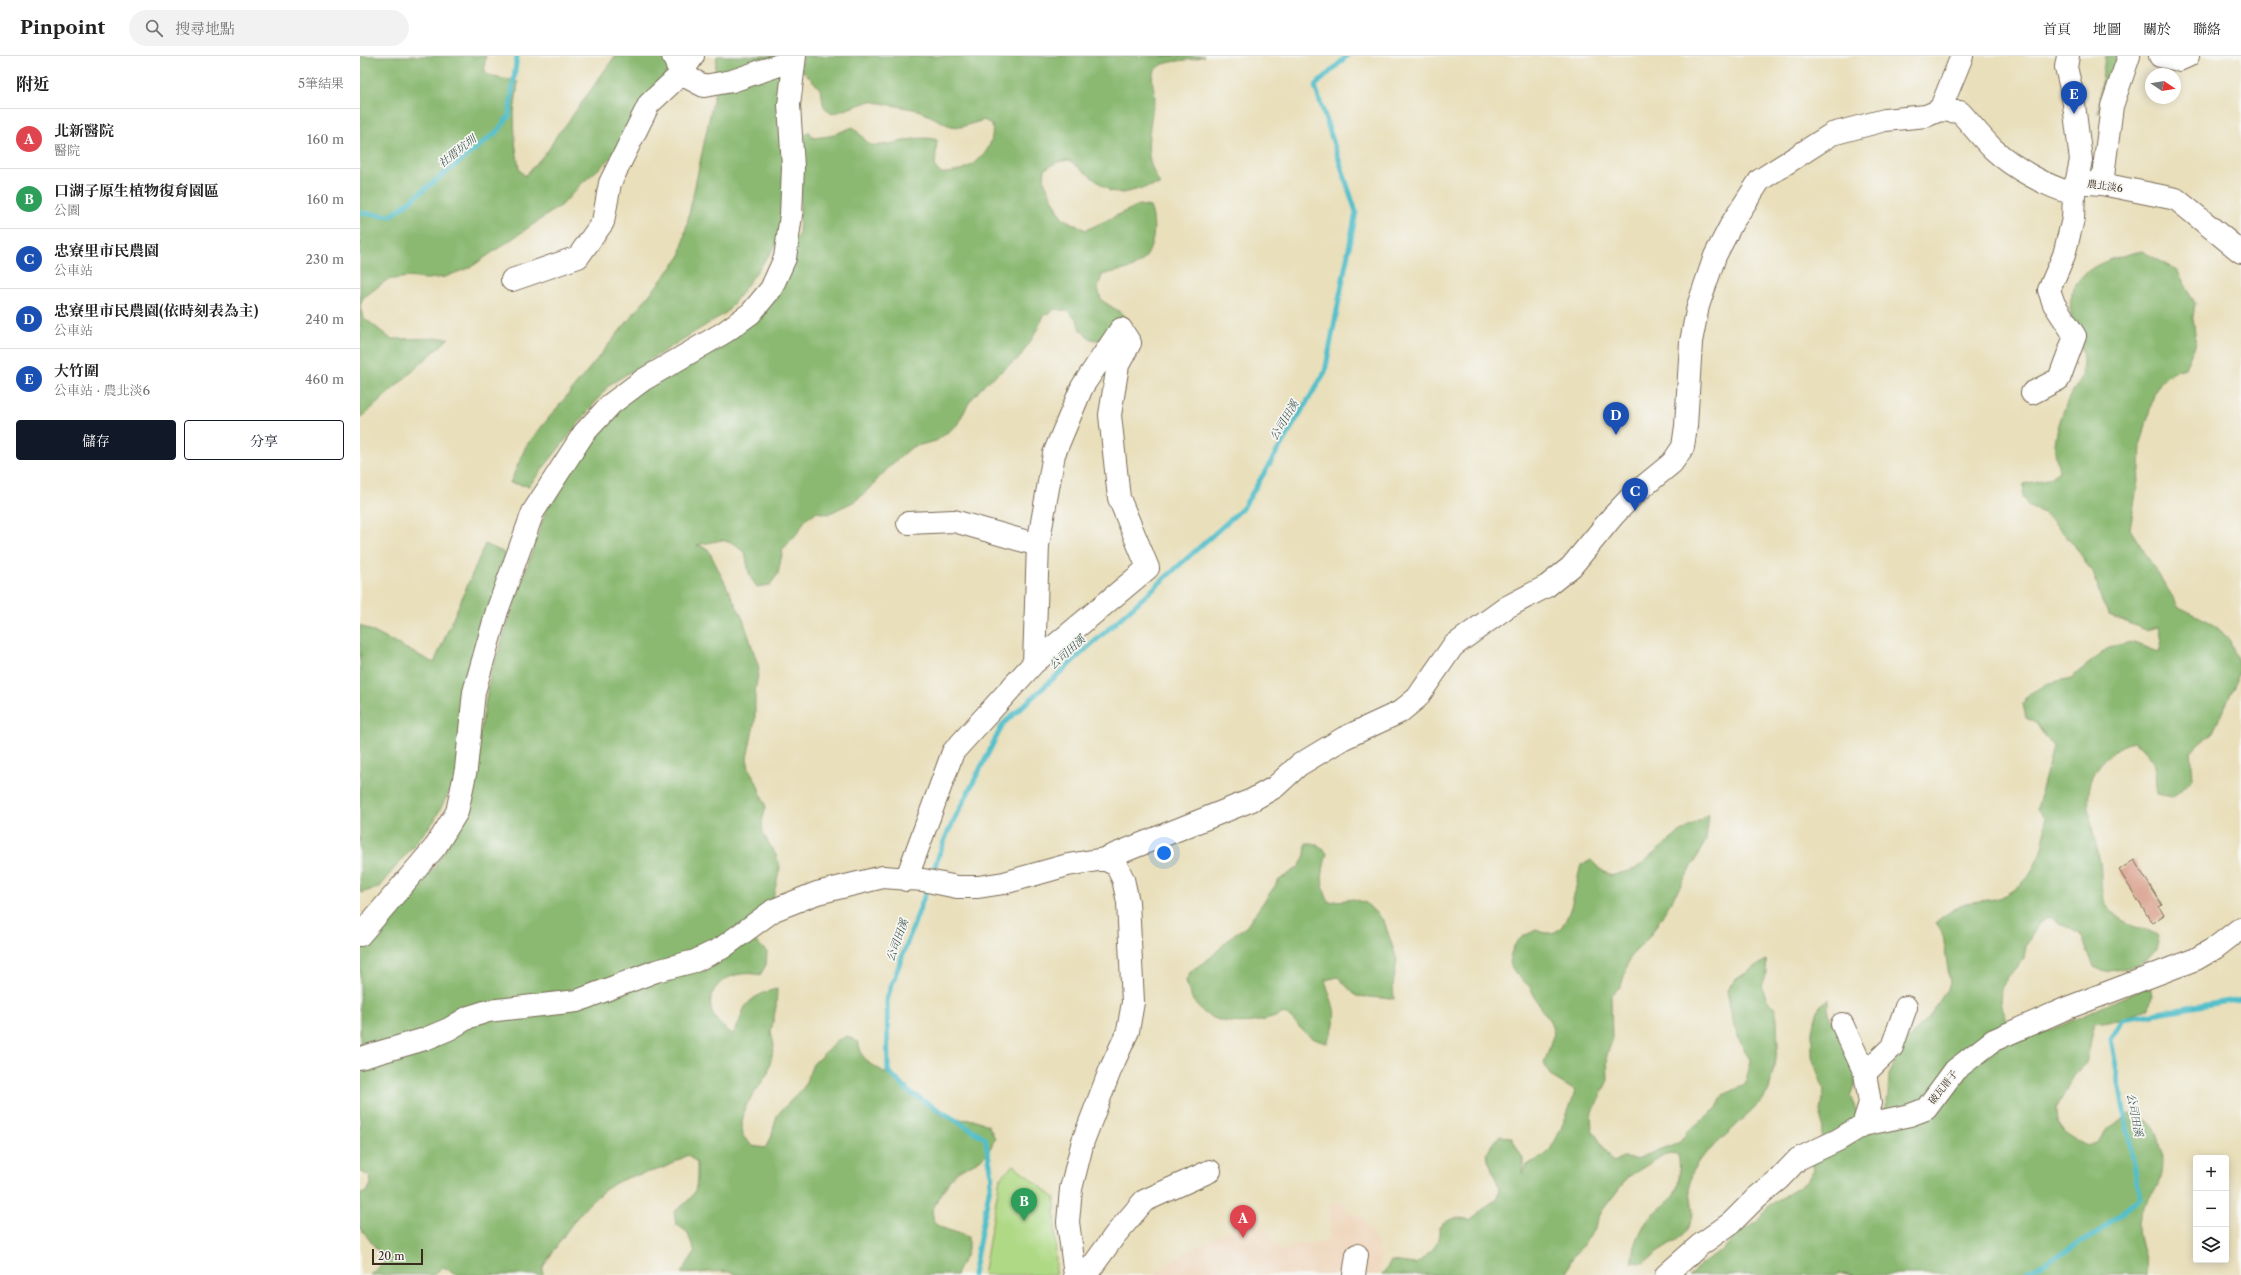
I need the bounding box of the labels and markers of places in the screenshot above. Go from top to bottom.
pin: E [2061,81,2087,114]
pin: D [1603,402,1629,435]
pin: C [1622,478,1648,511]
pin: B [1011,1188,1037,1221]
pin: A [1230,1205,1256,1238]

